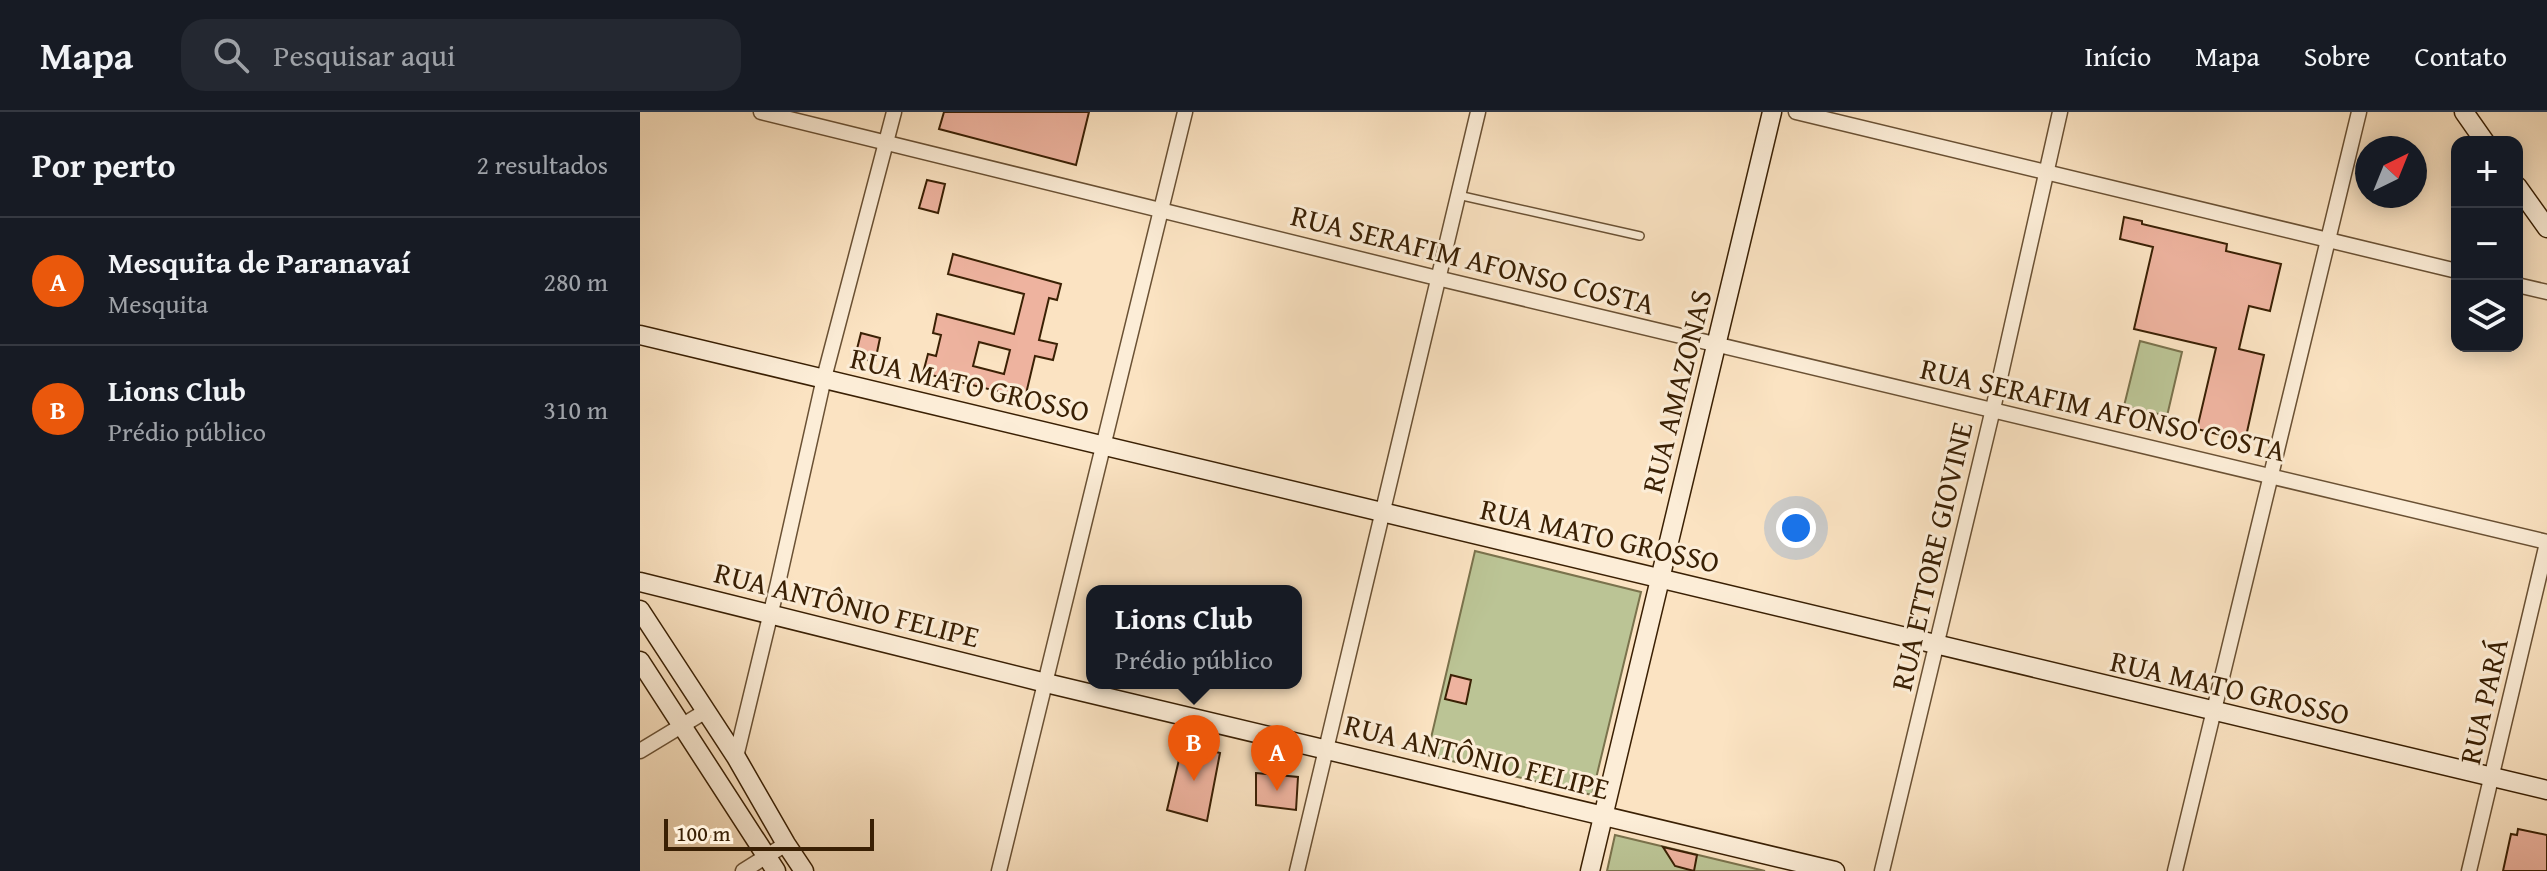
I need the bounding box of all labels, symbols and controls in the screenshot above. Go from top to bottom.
search box [181,19,741,91]
text: Mapa [40,27,133,83]
icon: search [209,33,253,77]
text: Pesquisar aqui [273,33,456,77]
text: Início [2084,35,2151,76]
text: Mapa [2195,35,2260,76]
text: Sobre [2304,35,2370,76]
text: Contato [2414,35,2507,76]
north arrow [2355,136,2427,208]
map controls [2451,136,2523,352]
button: + [2451,136,2523,208]
text: Por perto [32,140,176,189]
text: 2 resultados [477,145,608,184]
street label: RUA SERAFIM AFONSO COSTA [1287,193,1659,325]
button: − [2451,208,2523,280]
text: Mesquita de Paranavaí [108,240,410,284]
text: A [50,262,66,301]
text: 280 m [543,262,608,301]
button: layers [2451,280,2523,352]
text: Mesquita [108,284,208,323]
street label: RUA AMAZONAS [1630,285,1722,497]
street label: RUA MATO GROSSO [846,335,1094,433]
street label: RUA SERAFIM AFONSO COSTA [1916,346,2290,472]
text: Lions Club [108,368,246,412]
text: B [50,390,66,429]
text: 310 m [543,390,608,429]
text: Prédio público [108,412,266,451]
street label: RUA ETTORE GIOVINE [1879,417,1983,695]
street label: RUA MATO GROSSO [1476,486,1724,584]
your location [1776,508,1816,548]
street label: RUA ANTÔNIO FELIPE [710,550,984,658]
popup [1086,585,1302,689]
text: Lions Club [1115,596,1253,640]
street label: RUA PARÁ [2447,634,2519,768]
street label: RUA MATO GROSSO [2106,638,2354,736]
text: Prédio público [1115,640,1273,679]
street label: RUA ANTÔNIO FELIPE [1340,702,1614,810]
pin: B [1168,715,1220,781]
pin: A [1251,725,1303,791]
scale bar [664,815,874,851]
text: 100 m [676,817,731,849]

